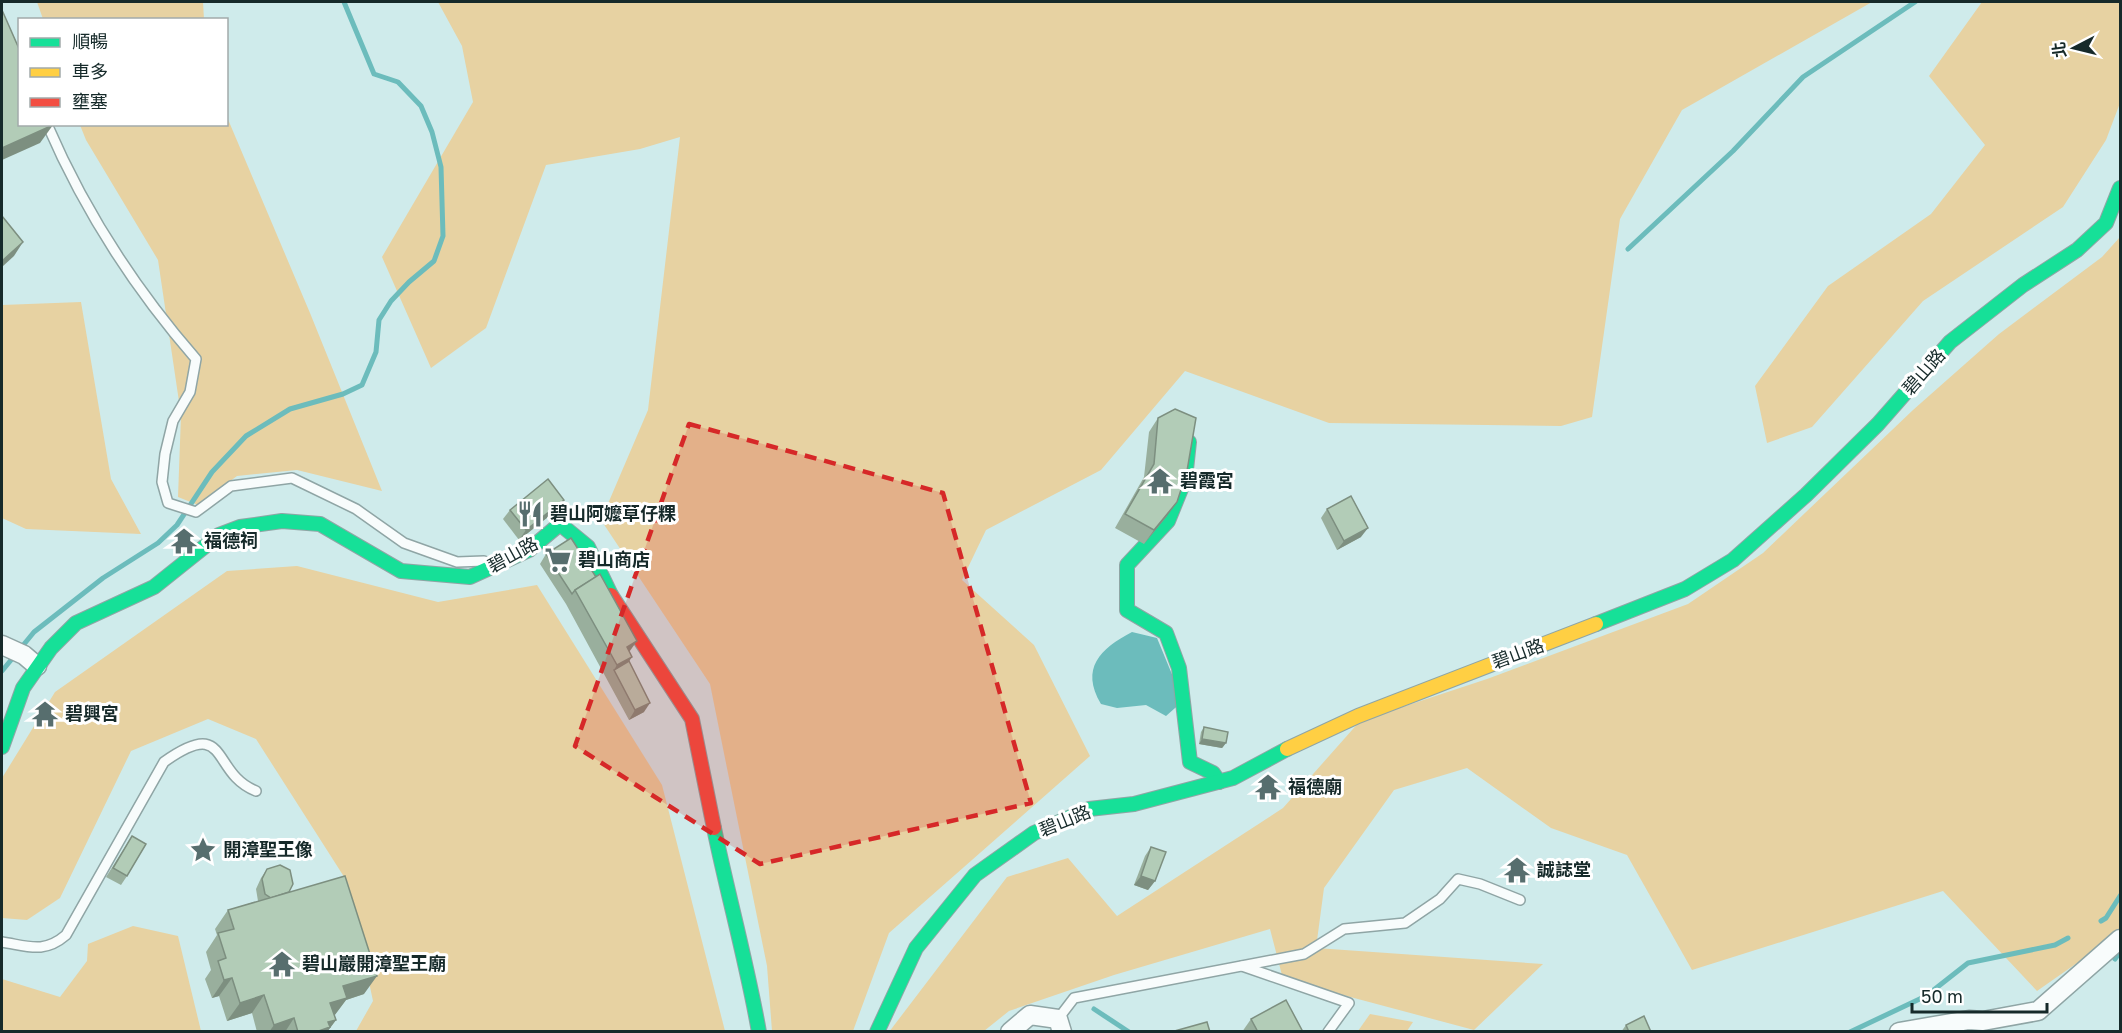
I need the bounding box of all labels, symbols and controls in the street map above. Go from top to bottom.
legend [18,18,228,126]
north arrow [2044,18,2104,78]
text: 順暢 [72,30,108,52]
text: 北 [2048,41,2070,59]
text: 車多 [72,60,108,82]
text: 壅塞 [72,90,108,112]
street label: 碧山路 [1897,344,1949,399]
temple icon: 碧霞宮 [1145,466,1175,496]
place label: 碧霞宮 [1180,469,1234,491]
restaurant icon: 碧山阿嬤草仔粿 [515,499,545,529]
place label: 碧山阿嬤草仔粿 [550,502,676,524]
temple icon: 福德祠 [169,526,199,556]
place label: 福德祠 [204,529,258,551]
street label: 碧山路 [484,531,541,577]
supermarket icon: 碧山商店 [543,545,573,575]
place label: 碧山商店 [578,548,650,570]
street label: 碧山路 [1489,633,1547,673]
temple icon: 碧興宮 [30,699,60,729]
place label: 碧興宮 [65,702,119,724]
temple icon: 福德廟 [1253,772,1283,802]
place label: 福德廟 [1288,775,1342,797]
street label: 碧山路 [1035,800,1094,840]
place icon: 開漳聖王像 [188,835,218,865]
place label: 開漳聖王像 [223,838,313,860]
temple icon: 誠誌堂 [1502,855,1532,885]
place label: 誠誌堂 [1537,858,1591,880]
temple icon: 碧山巖開漳聖王廟 [267,949,297,979]
place label: 碧山巖開漳聖王廟 [302,952,446,974]
scale bar [1912,976,2047,1014]
text: 50 m [1921,985,1963,1007]

